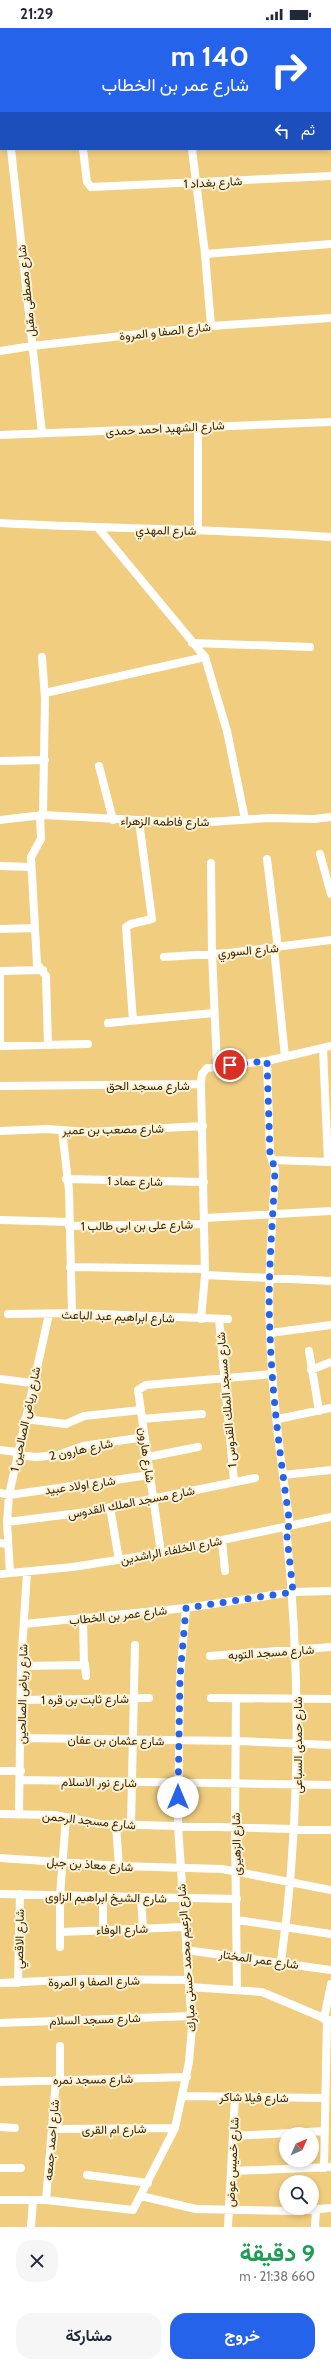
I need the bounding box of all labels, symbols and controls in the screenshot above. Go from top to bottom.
text: 21:29 [20,5,53,23]
text: 140 m [171,39,249,73]
icon: right [263,44,315,96]
text: شارع عمر بن الخطاب [101,74,249,96]
icon: left [271,120,293,142]
text: ثم [301,121,315,139]
street label: شارع بغداد 1 [183,173,243,193]
street label: شارع مصطفى مقبل [14,244,40,338]
street label: شارع الصفا و المروة [119,319,212,345]
street label: شارع الشهيد احمد حمدى [105,417,225,441]
street label: شارع المهدي [135,522,197,541]
street label: شارع فاطمه الزهراء [120,813,210,831]
street label: شارع السوري [217,940,279,963]
pin [213,1048,247,1082]
icon: arrive [219,1054,241,1076]
street label: شارع مسجد الحق [106,1078,190,1095]
street label: شارع مصعب بن عمير [61,1121,164,1139]
street label: شارع عماد 1 [107,1173,163,1191]
street label: شارع على بن ابى طالب 1 [81,1217,193,1235]
street label: شارع ابراهيم عبد الباعث [61,1307,175,1327]
street label: شارع مسجد الملك القدوس 1 [213,1331,241,1468]
street label: شارع رياض الصالحين 1 [7,1365,45,1473]
street label: شارع هارون [134,1426,158,1484]
street label: شارع هارون 2 [48,1435,115,1465]
street label: شارع اولاد عبيد [44,1473,117,1499]
street label: شارع مسجد الملك القدوس [66,1482,196,1524]
street label: شارع الخلفاء الراشدين [119,1533,223,1569]
street label: شارع عمر بن الخطاب [68,1602,168,1630]
street label: شارع مسجد التوبه [227,1642,315,1664]
street label: شارع رياض الصالحين [14,1644,32,1744]
street label: شارع ثابت بن قره 1 [41,1691,129,1709]
street label: شارع حمدى السباعى [290,1696,307,1794]
street label: شارع عثمان بن عفان [68,1732,164,1750]
street label: شارع نور الاسلام [61,1774,137,1792]
position arrow [157,1776,199,1818]
street label: شارع مسجد الرحمن [41,1808,137,1834]
street label: شارع الزهيرى [228,1812,246,1876]
street label: شارع معاذ بن جبل [46,1853,134,1877]
street label: شارع الزعيم محمد حسنى مبارك [173,1883,201,2033]
street label: شارع الشيخ ابراهيم الزاوى [45,1888,167,1908]
street label: شارع الاقصي [11,1909,30,1969]
street label: شارع الوفاء [96,1921,148,1939]
street label: شارع عمر المختار [217,1946,300,1974]
street label: شارع الصفا و المروة [48,1973,140,1991]
street label: شارع مسجد السلام [49,2010,141,2030]
street label: شارع مسجد نمره [53,2071,133,2089]
street label: شارع فيلا شاكر [218,2089,289,2107]
street label: شارع احمد جمعه [40,2099,64,2181]
street label: شارع خميس عوض [222,2117,244,2208]
street label: شارع ام القرى [81,2121,147,2139]
north arrow [279,2127,319,2167]
map controls [279,2127,319,2215]
button: search [279,2175,319,2215]
text: 9 دقيقة [240,2238,315,2267]
button: close [16,2240,58,2282]
text: 660 m · 21:38 [239,2268,315,2284]
button: مشاركة [16,2313,162,2359]
button: خروج [170,2313,315,2359]

